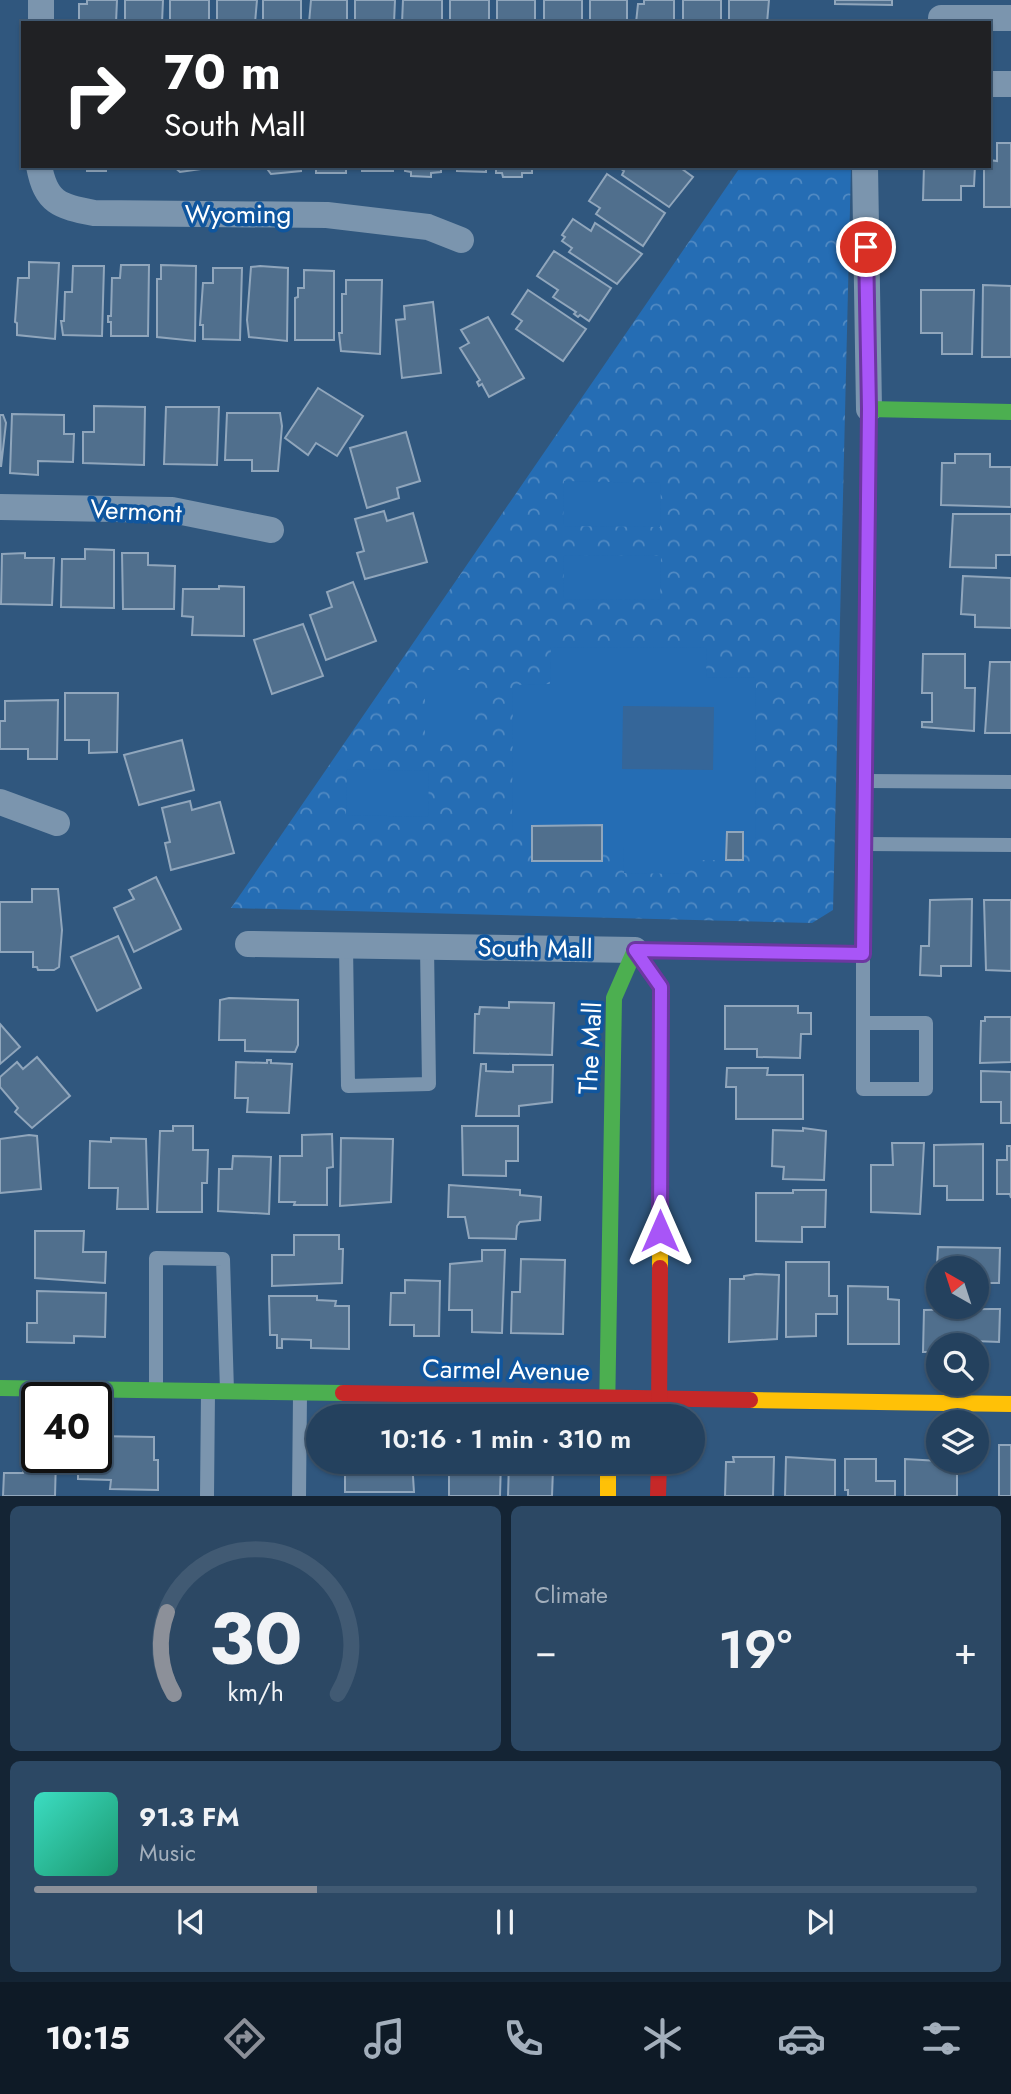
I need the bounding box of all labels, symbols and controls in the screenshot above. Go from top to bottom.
text: 70 m [164,37,281,107]
icon: right [49,49,140,140]
text: South Mall [164,102,306,148]
street label: Wyoming [185,195,291,233]
pin [836,217,896,277]
icon: arrive [847,228,885,266]
street label: Vermont [89,490,184,532]
street label: South Mall [477,928,593,968]
street label: The Mall [569,1001,611,1095]
position arrow [623,1194,697,1268]
north arrow [926,1256,989,1320]
map controls [926,1256,989,1473]
button: search [926,1333,989,1396]
street label: Carmel Avenue [422,1350,590,1390]
speed limit sign: 40 [21,1382,112,1473]
button: layers [926,1410,989,1473]
text: 10:16 · 1 min · 310 m [380,1420,631,1458]
text: Climate [535,1578,608,1612]
text: 30 [209,1587,302,1692]
text: 19° [718,1612,792,1688]
text: − [535,1623,557,1678]
text: + [954,1623,977,1678]
text: km/h [227,1674,284,1710]
text: 91.3 FM [139,1798,240,1836]
text: Music [139,1836,196,1870]
icon: previous [172,1903,210,1941]
icon: pause [486,1903,524,1941]
icon: next [801,1903,839,1941]
icon: directions [220,2014,269,2063]
icon: music [360,2014,409,2063]
icon: phone [499,2014,548,2063]
icon: climate [638,2014,687,2063]
icon: car [777,2014,826,2063]
icon: filters [917,2014,966,2063]
text: 10:15 [45,2015,130,2061]

